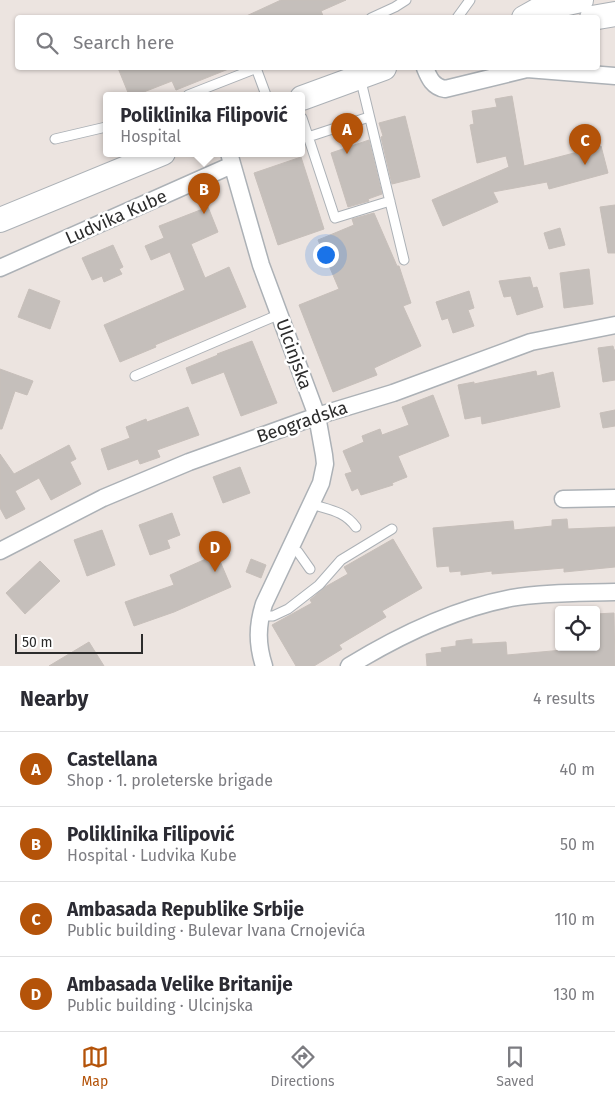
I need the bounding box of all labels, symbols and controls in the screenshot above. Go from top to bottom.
search box [15,15,600,70]
icon: search [33,29,61,57]
text: Search here [73,31,174,54]
popup [103,92,305,157]
text: Poliklinika Filipović [120,104,288,127]
pin: A [331,113,363,154]
pin: C [569,124,601,165]
text: Hospital [120,127,181,146]
pin: B [188,173,220,214]
street label: Ludvika Kube [62,185,170,249]
your location [313,242,339,268]
street label: Ulcinjska [271,316,317,392]
street label: Beogradska [254,396,350,448]
pin: D [199,531,231,572]
map controls [555,606,600,651]
button: locate [555,606,600,651]
scale bar [15,631,142,654]
text: 50 m [22,634,53,651]
text: Nearby [20,686,88,712]
text: 4 results [533,689,595,708]
text: Castellana [67,748,158,771]
text: A [31,760,41,779]
text: 40 m [560,760,595,779]
text: Shop · 1. proleterske brigade [67,771,273,790]
text: Poliklinika Filipović [67,823,234,846]
text: B [31,835,41,854]
text: 50 m [560,835,595,854]
text: Hospital · Ludvika Kube [67,846,237,865]
text: Ambasada Republike Srbije [67,898,304,921]
text: C [31,910,41,929]
text: 110 m [554,910,595,929]
text: Public building · Bulevar Ivana Crnojevića [67,921,366,940]
text: Ambasada Velike Britanije [67,973,293,996]
text: D [31,985,41,1004]
text: 130 m [553,985,595,1004]
text: Public building · Ulcinjska [67,996,253,1015]
tab: Map [81,1043,109,1090]
tab: Directions [270,1043,335,1090]
tab: Saved [496,1043,534,1090]

